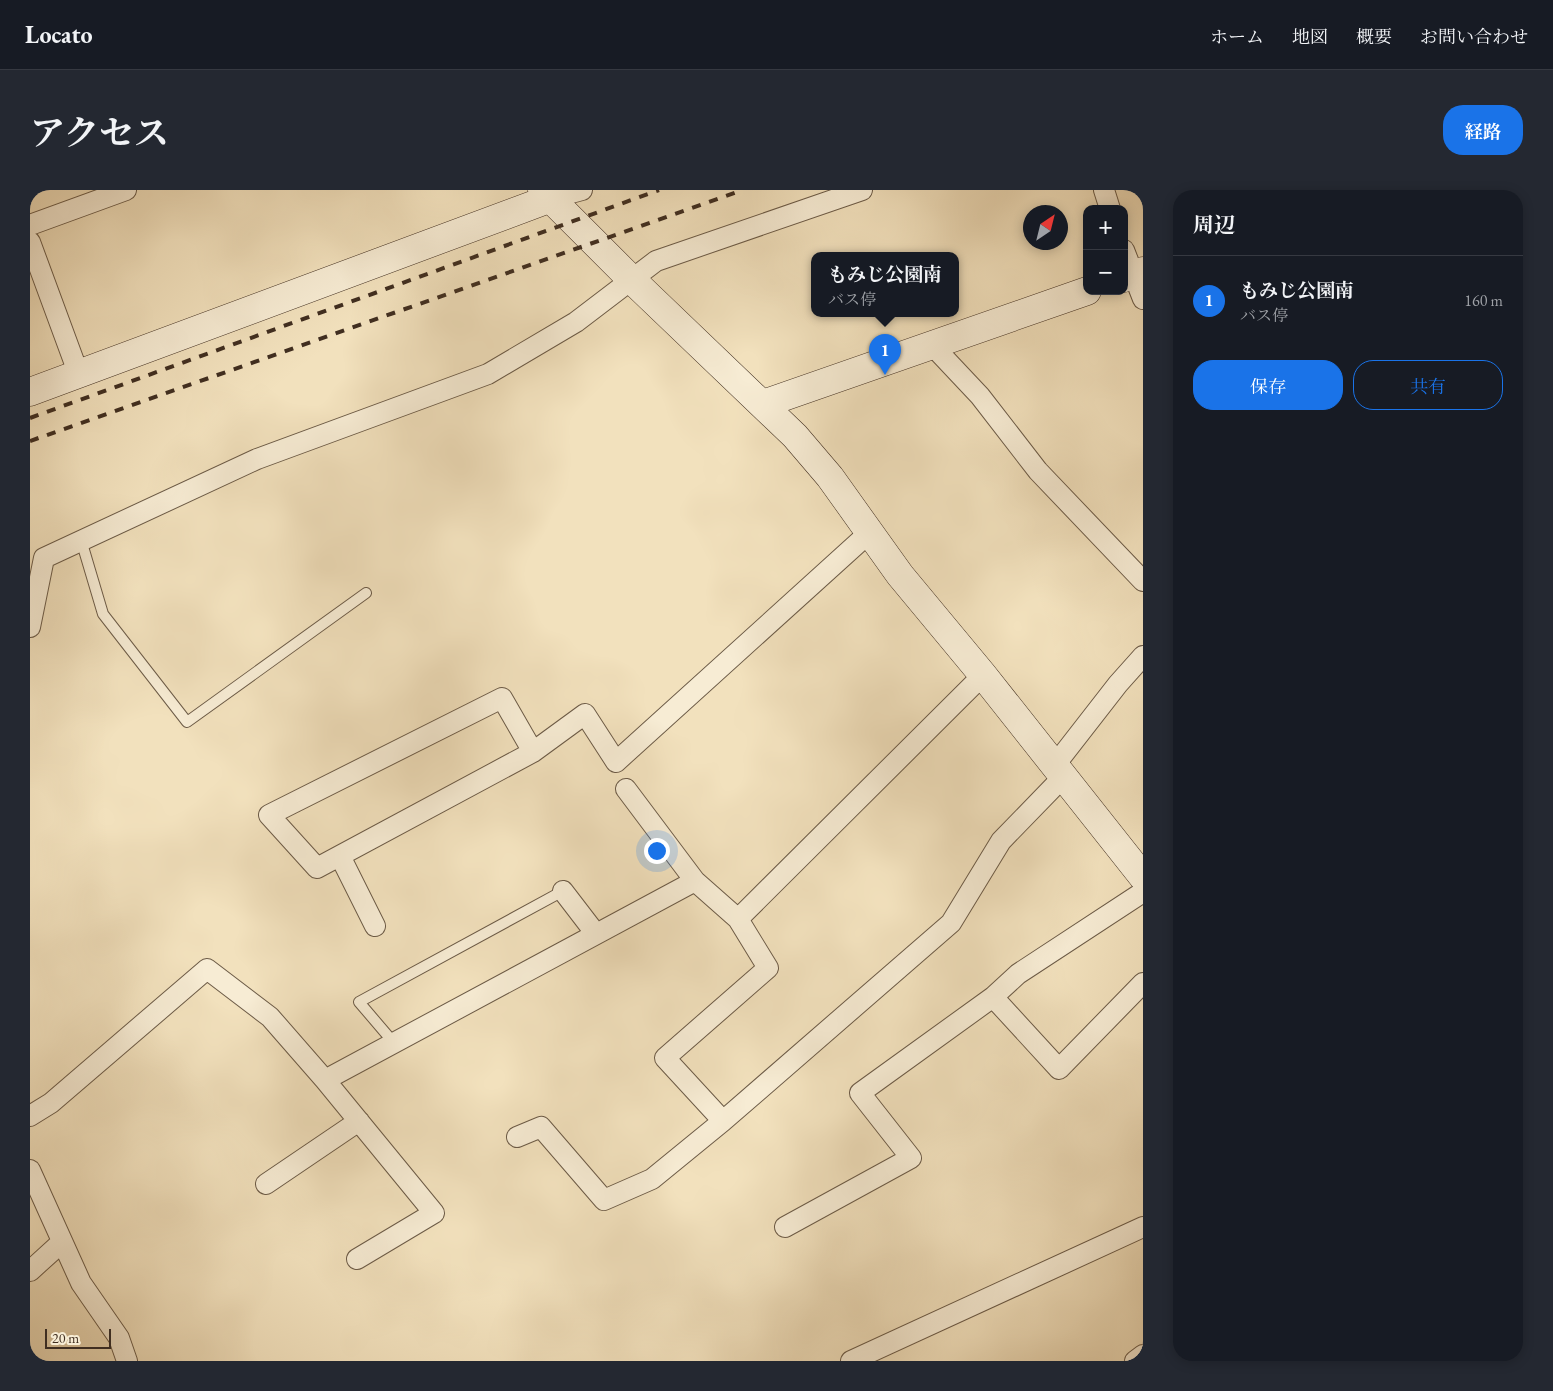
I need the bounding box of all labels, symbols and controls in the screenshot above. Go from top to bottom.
text: Locato [25,19,93,50]
text: ホーム [1210,25,1264,48]
text: 地図 [1292,25,1328,48]
text: 概要 [1356,25,1392,48]
text: お問い合わせ [1420,25,1528,48]
button: 経路 [1443,105,1523,155]
text: アクセス [30,110,169,155]
north arrow [1023,205,1068,250]
map controls [1083,205,1128,295]
button: + [1083,205,1128,250]
text: 周辺 [1193,211,1235,238]
button: − [1083,250,1128,295]
popup [811,252,959,317]
text: もみじ公園南 [828,262,942,287]
text: もみじ公園南 [1240,278,1354,303]
text: バス停 [828,289,876,310]
text: 1 [1205,290,1213,311]
text: 160 m [1464,290,1503,311]
text: バス停 [1240,305,1288,326]
pin: 1 [869,334,901,375]
button: 保存 [1193,360,1343,410]
button: 共有 [1353,360,1503,410]
your location [644,838,670,864]
scale bar [45,1326,111,1349]
text: 20 m [52,1329,79,1347]

